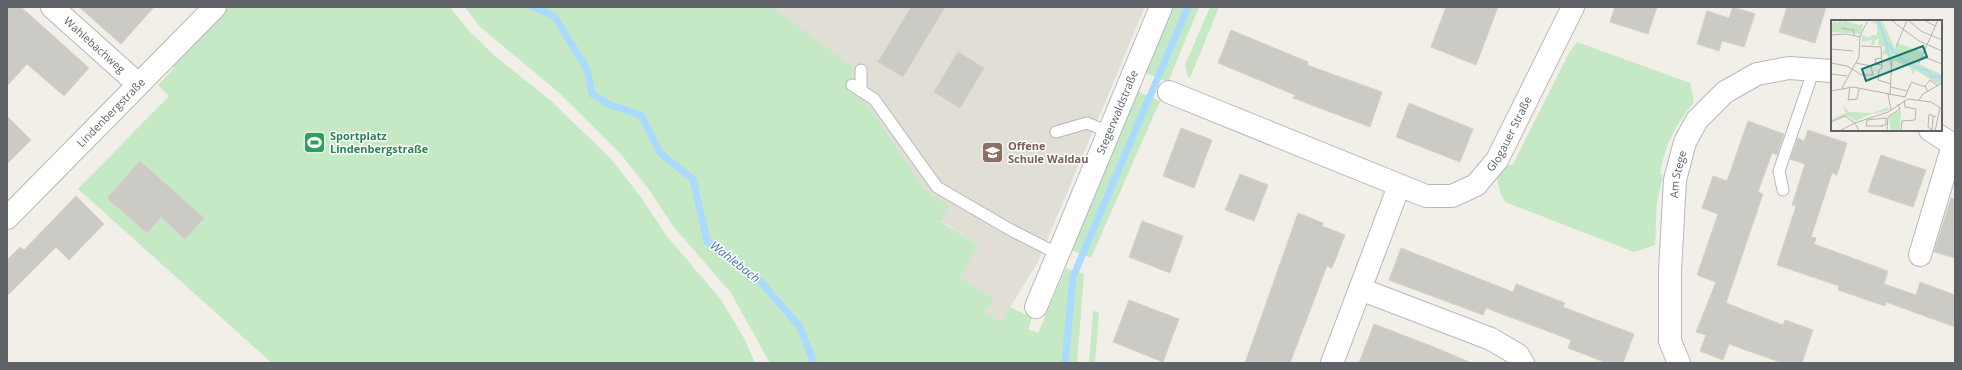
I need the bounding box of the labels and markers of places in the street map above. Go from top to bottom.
place label: Sportplatz Lindenbergstraße [330,128,429,156]
sports icon: Sportplatz Lindenbergstraße [301,129,327,155]
place label: Offene Schule Waldau [1008,138,1088,166]
school or university icon: Offene Schule Waldau [979,139,1005,165]

